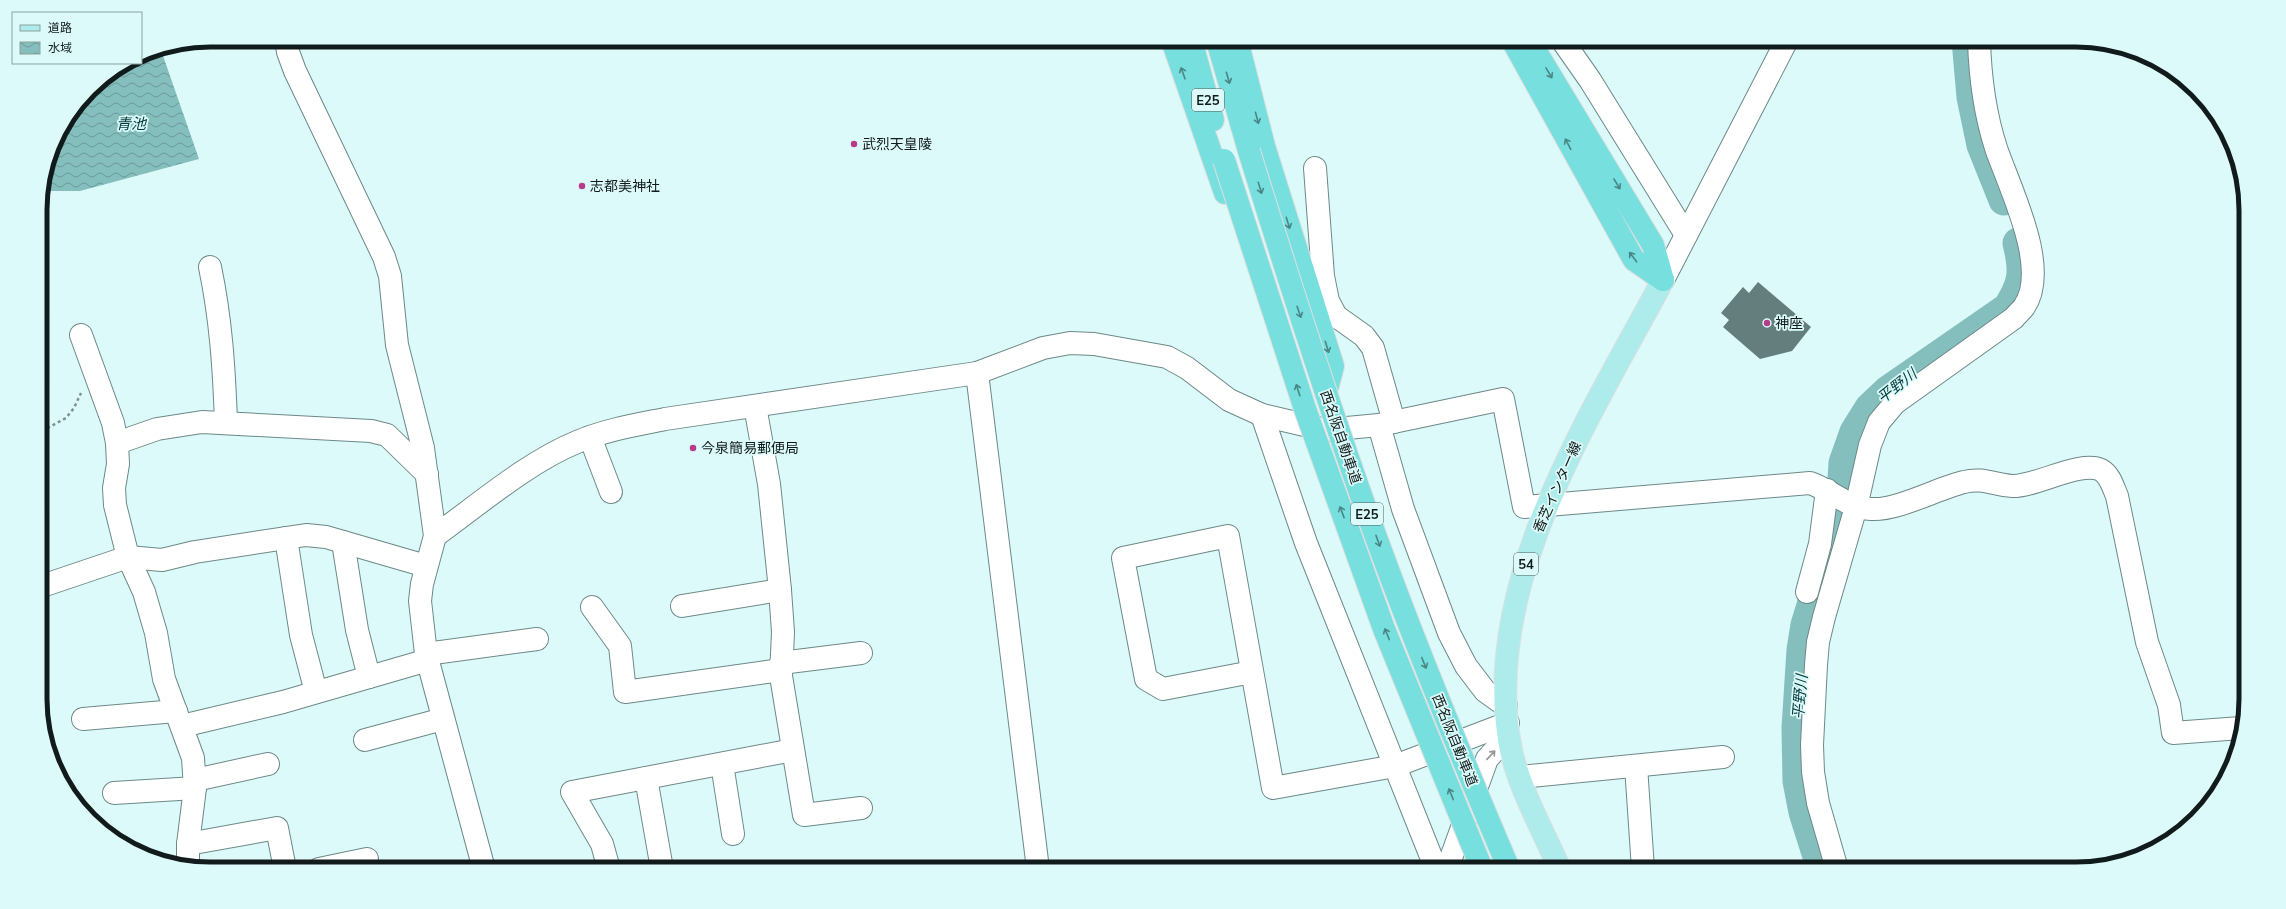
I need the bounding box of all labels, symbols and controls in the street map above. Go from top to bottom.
legend [12,12,142,64]
text: 道路 [48,20,72,35]
text: 水域 [48,40,72,55]
one-way arrow [1178,67,1186,79]
one-way arrow [1545,67,1553,78]
one-way arrow [1225,71,1232,84]
road number: E25 [1192,89,1224,111]
one-way arrow [1254,112,1261,125]
water label: 青池 [116,114,148,133]
place label: 武烈天皇陵 [862,135,932,153]
one-way arrow [1564,138,1572,150]
marker: 武烈天皇陵 [849,139,859,149]
place label: 志都美神社 [590,177,660,195]
one-way arrow [1612,179,1621,190]
marker: 志都美神社 [577,181,587,191]
one-way arrow [1257,181,1264,194]
one-way arrow [1285,217,1292,230]
one-way arrow [1628,252,1637,263]
one-way arrow [1296,305,1303,318]
place label: 神座 [1775,314,1803,332]
marker: 神座 [1762,318,1772,328]
one-way arrow [1324,341,1331,354]
water label: 平野川 [1873,363,1922,407]
one-way arrow [1294,384,1302,396]
street label: 西名阪自動車道 [1317,388,1365,486]
place label: 今泉簡易郵便局 [701,439,799,457]
street label: 香芝インター線 [1529,439,1585,535]
marker: 今泉簡易郵便局 [688,443,698,453]
road number: E25 [1351,503,1383,525]
one-way arrow [1338,506,1345,519]
one-way arrow [1374,535,1382,547]
road number: 54 [1514,553,1538,575]
one-way arrow [1382,629,1390,641]
one-way arrow [1420,656,1428,668]
water label: 平野川 [1788,672,1811,720]
street label: 西名阪自動車道 [1428,691,1482,789]
one-way arrow [1486,750,1496,760]
one-way arrow [1446,789,1454,801]

